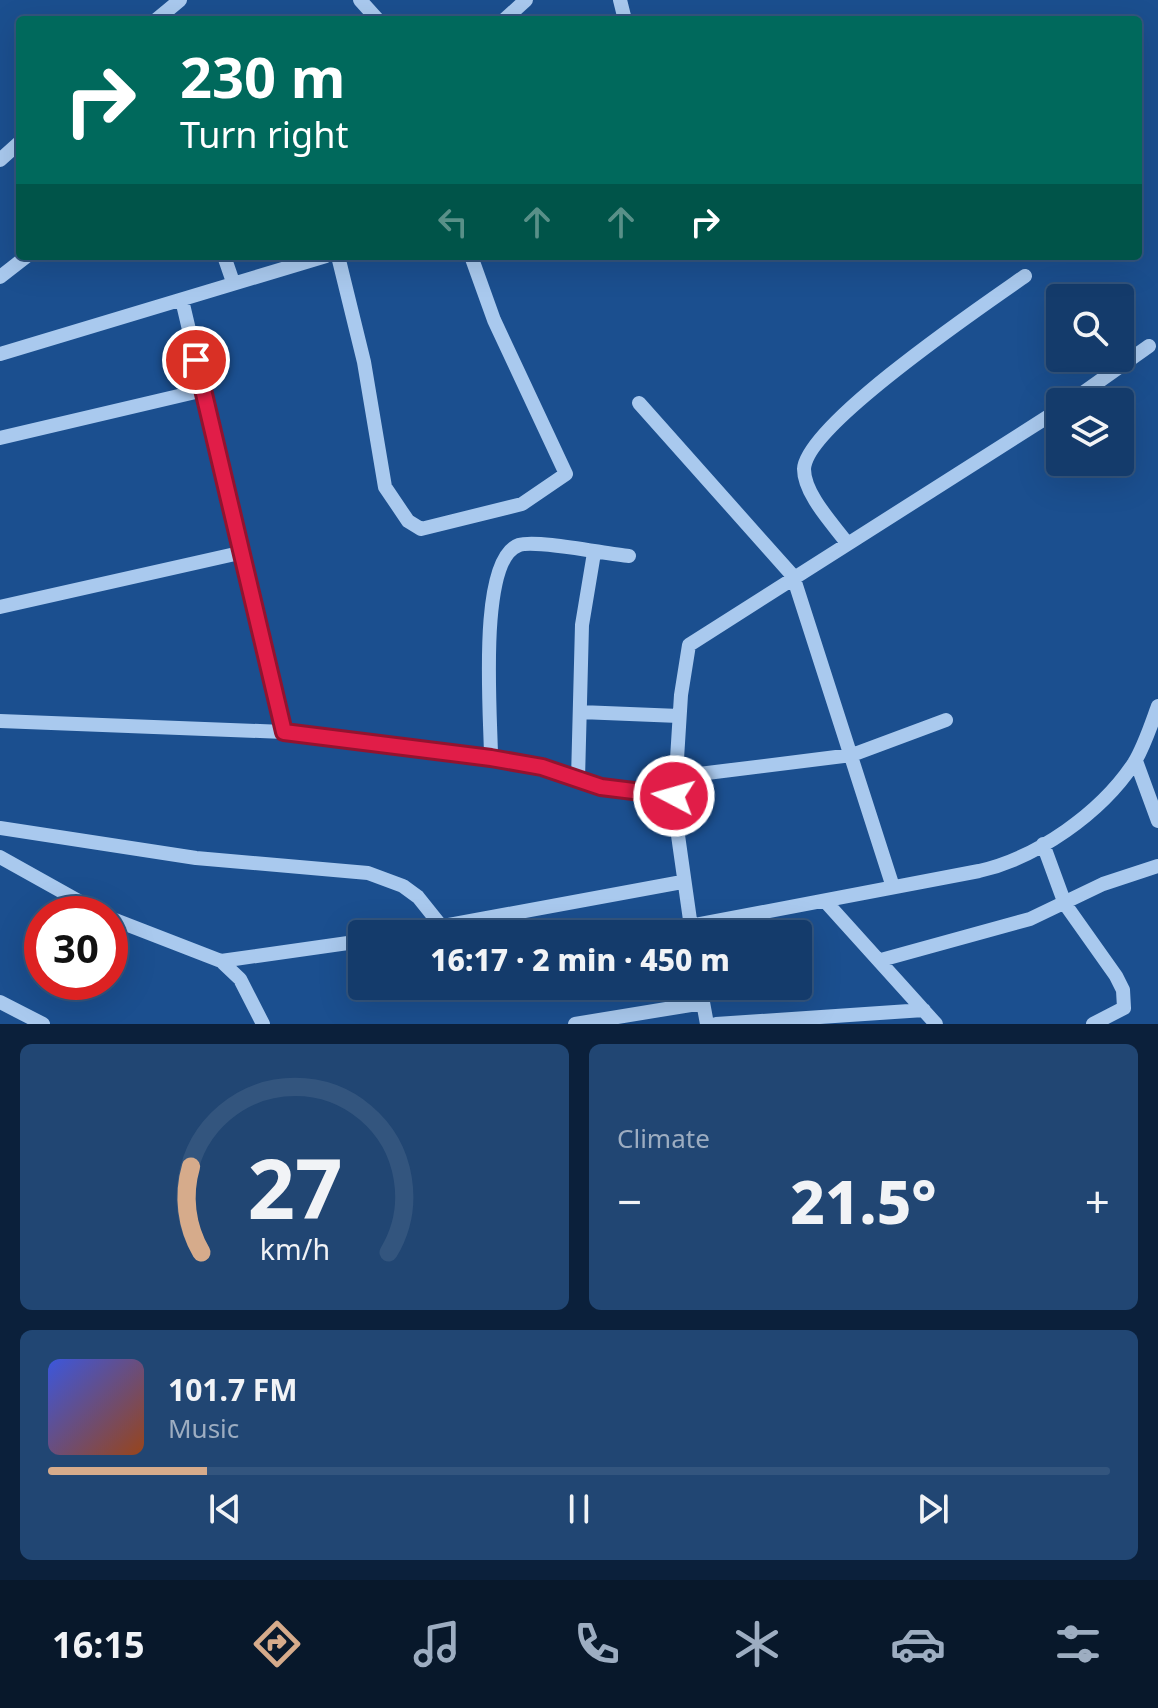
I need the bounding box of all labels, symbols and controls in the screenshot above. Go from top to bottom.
text: 230 m [180,38,345,114]
icon: right [48,48,152,152]
text: Turn right [180,110,348,159]
icon: left [431,200,475,244]
icon: ahead [515,200,559,244]
icon: ahead [599,200,643,244]
icon: right [683,200,727,244]
map controls [1046,284,1134,476]
button: search [1046,284,1134,372]
pin [162,326,230,394]
icon: arrive [174,338,218,382]
button: layers [1046,388,1134,476]
position arrow [632,754,716,838]
speed limit sign: 30 [24,896,128,1000]
text: 16:17 · 2 min · 450 m [430,939,730,980]
text: Climate [617,1120,710,1156]
text: 27 [247,1130,342,1243]
text: 21.5° [790,1160,937,1242]
text: − [617,1171,642,1231]
text: + [1085,1171,1110,1231]
text: km/h [259,1229,330,1268]
text: 101.7 FM [168,1369,298,1410]
text: Music [168,1410,239,1446]
icon: previous [203,1487,247,1531]
icon: pause [557,1487,601,1531]
icon: next [911,1487,955,1531]
icon: directions [249,1616,305,1672]
icon: music [409,1616,465,1672]
icon: phone [569,1616,625,1672]
icon: climate [729,1616,785,1672]
icon: car [890,1616,946,1672]
icon: filters [1050,1616,1106,1672]
text: 16:15 [52,1620,145,1669]

